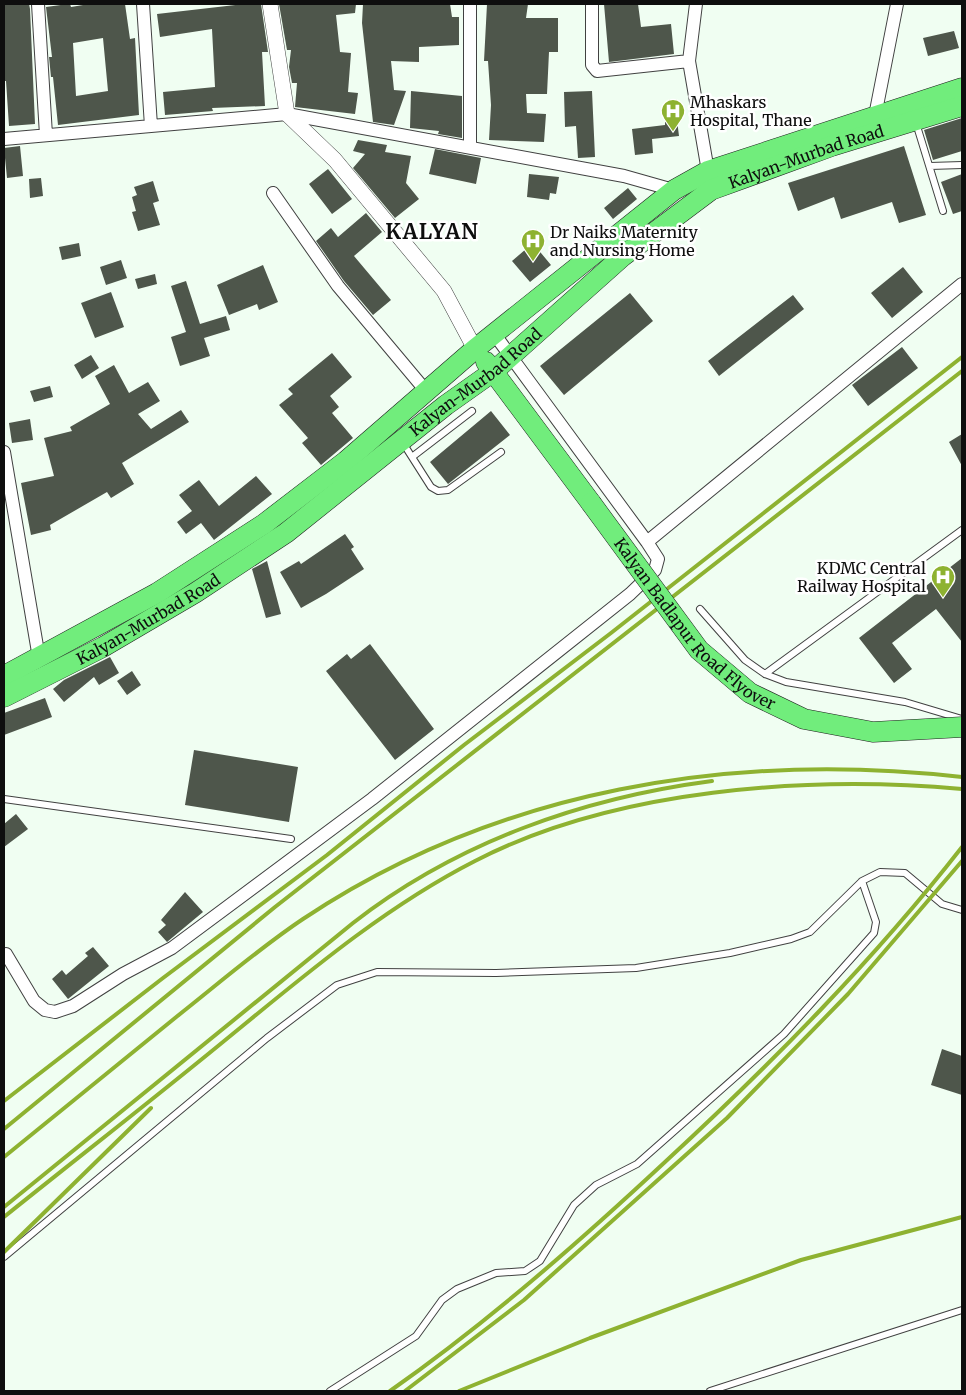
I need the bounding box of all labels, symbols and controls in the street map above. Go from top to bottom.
place label: Mhaskars Hospital, Thane [690,92,812,130]
hospital icon: Mhaskars Hospital, Thane [660,98,686,132]
street label: Kalyan-Murbad Road [726,121,887,193]
district label: KALYAN [385,218,479,245]
place label: Dr Naiks Maternity and Nursing Home [550,222,698,260]
hospital icon: Dr Naiks Maternity and Nursing Home [520,228,546,262]
street label: Kalyan-Murbad Road [405,323,546,440]
street label: Kalyan Badlapur Road Flyover [610,534,779,714]
place label: KDMC Central Railway Hospital [797,558,926,596]
hospital icon: KDMC Central Railway Hospital [930,564,956,598]
street label: Kalyan-Murbad Road [73,569,224,669]

